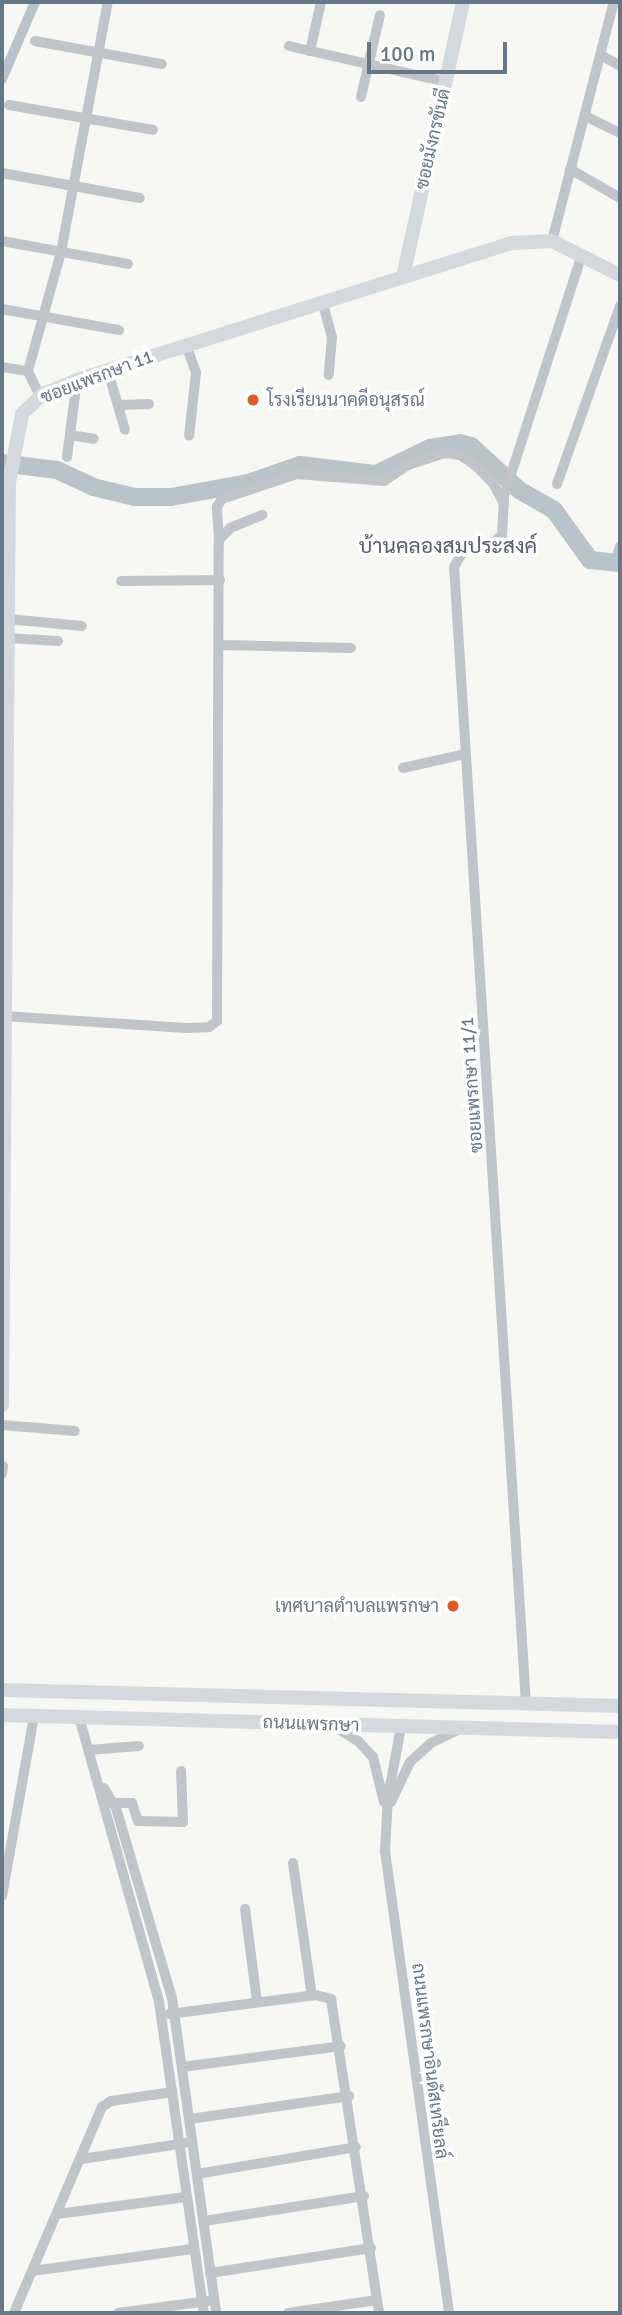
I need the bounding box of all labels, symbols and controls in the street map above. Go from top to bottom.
scale bar [370,28,510,72]
text: 100 m [380,41,435,67]
street label: ซอยมังกรขันดี [411,86,455,192]
street label: ซอยแพรกษา 11 [38,346,156,408]
place label: โรงเรียนนาคดีอนุสรณ์ [267,389,425,411]
marker: โรงเรียนนาคดีอนุสรณ์ [245,392,261,408]
district label: บ้านคลองสมประสงค์ [359,533,537,559]
street label: ซอยแพรกษา 11/1 [456,1016,488,1154]
place label: เทศบาลตำบลแพรกษา [275,1595,439,1617]
marker: เทศบาลตำบลแพรกษา [445,1598,461,1614]
street label: ถนนแพรกษา [262,1712,360,1736]
street label: ถนนแพรกษาอินดัสเทรียลล์ [407,1962,453,2160]

